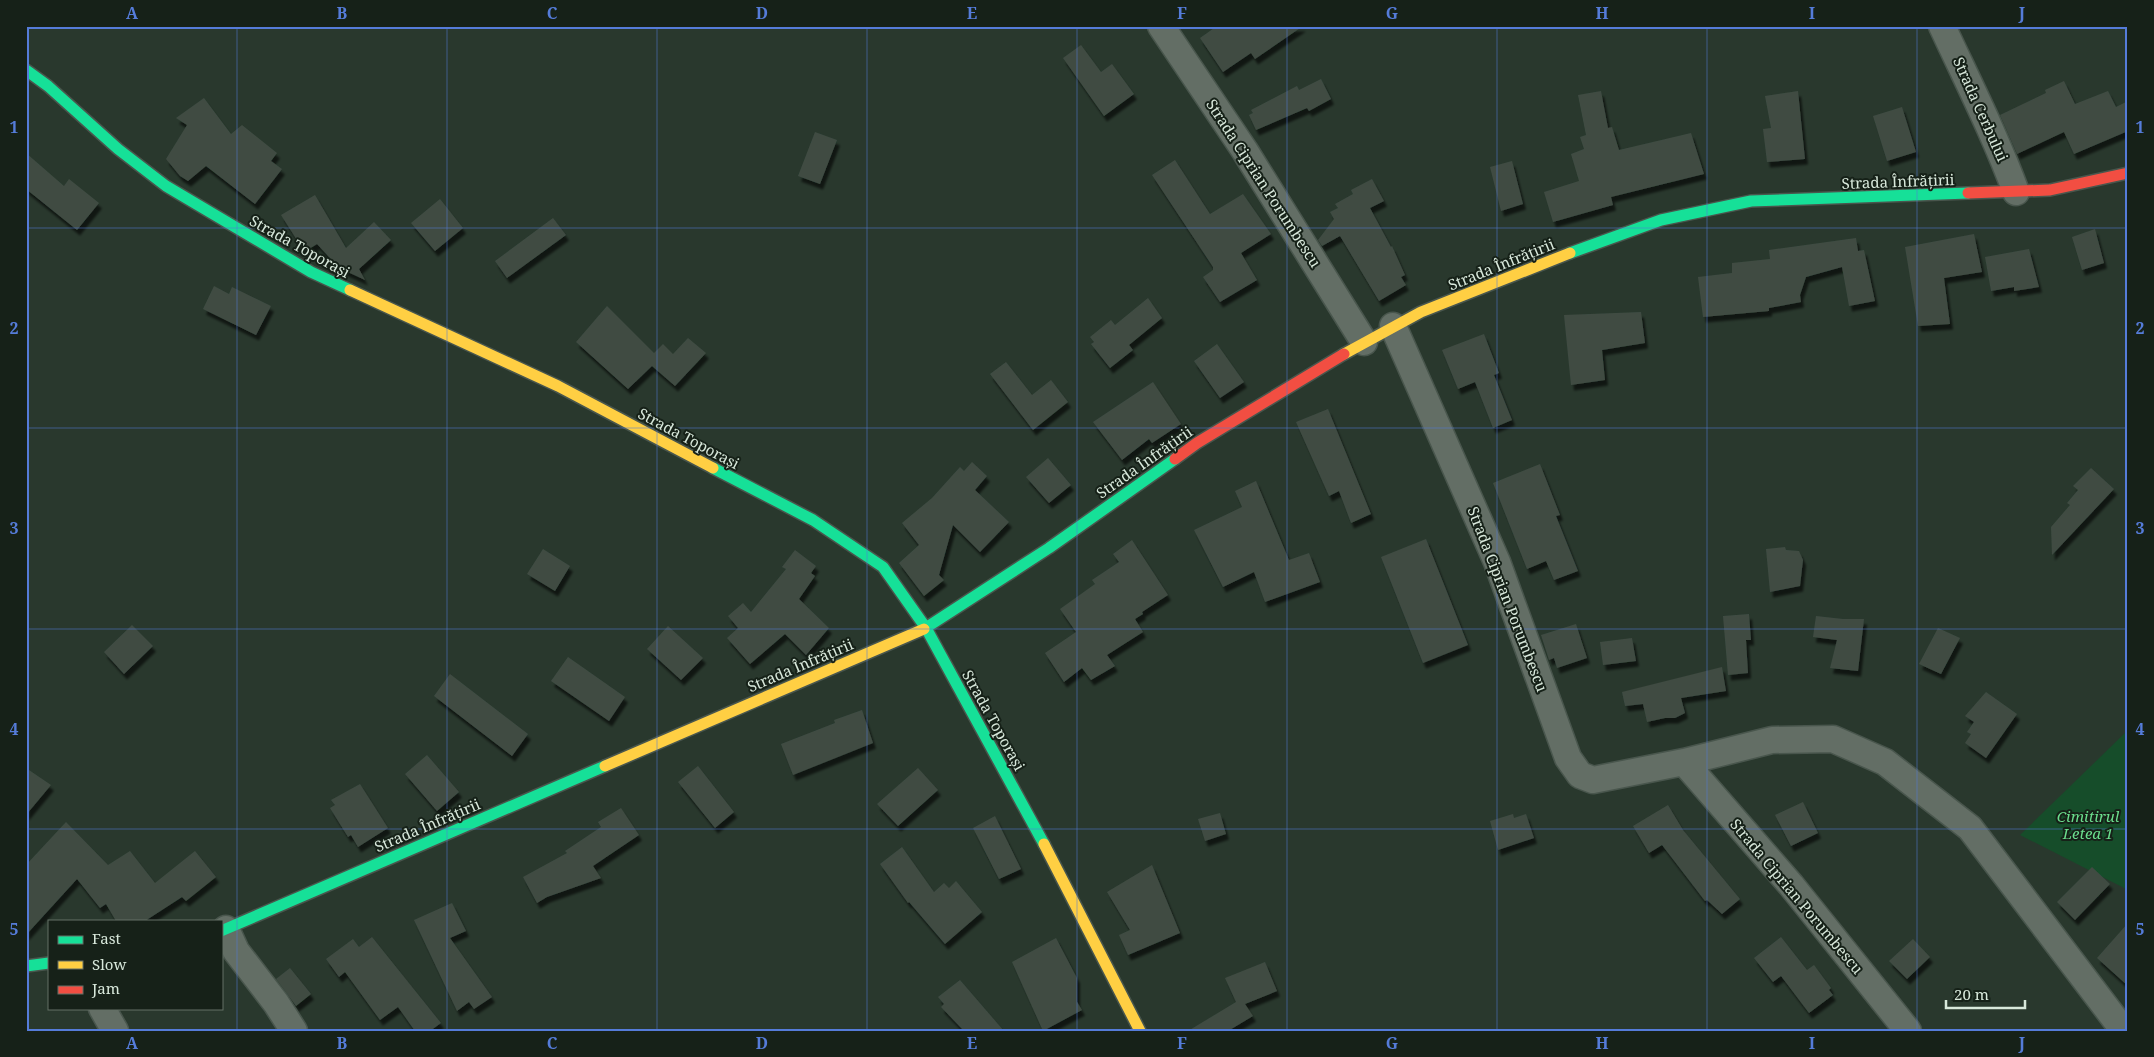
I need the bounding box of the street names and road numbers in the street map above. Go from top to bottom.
street label: Strada Cerbului [1949,54,2013,165]
street label: Strada Ciprian Porumbescu [1202,95,1326,271]
street label: Strada Înfrățirii [1841,169,1955,193]
street label: Strada Toporași [246,210,354,282]
street label: Strada Înfrățirii [1445,234,1557,294]
street label: Strada Toporași [635,403,743,473]
street label: Strada Înfrățirii [1092,421,1196,503]
street label: Strada Ciprian Porumbescu [1463,504,1553,695]
street label: Strada Înfrățirii [744,634,856,696]
street label: Strada Toporași [958,666,1030,774]
street label: Strada Înfrățirii [371,794,483,856]
street label: Strada Ciprian Porumbescu [1726,814,1868,978]

